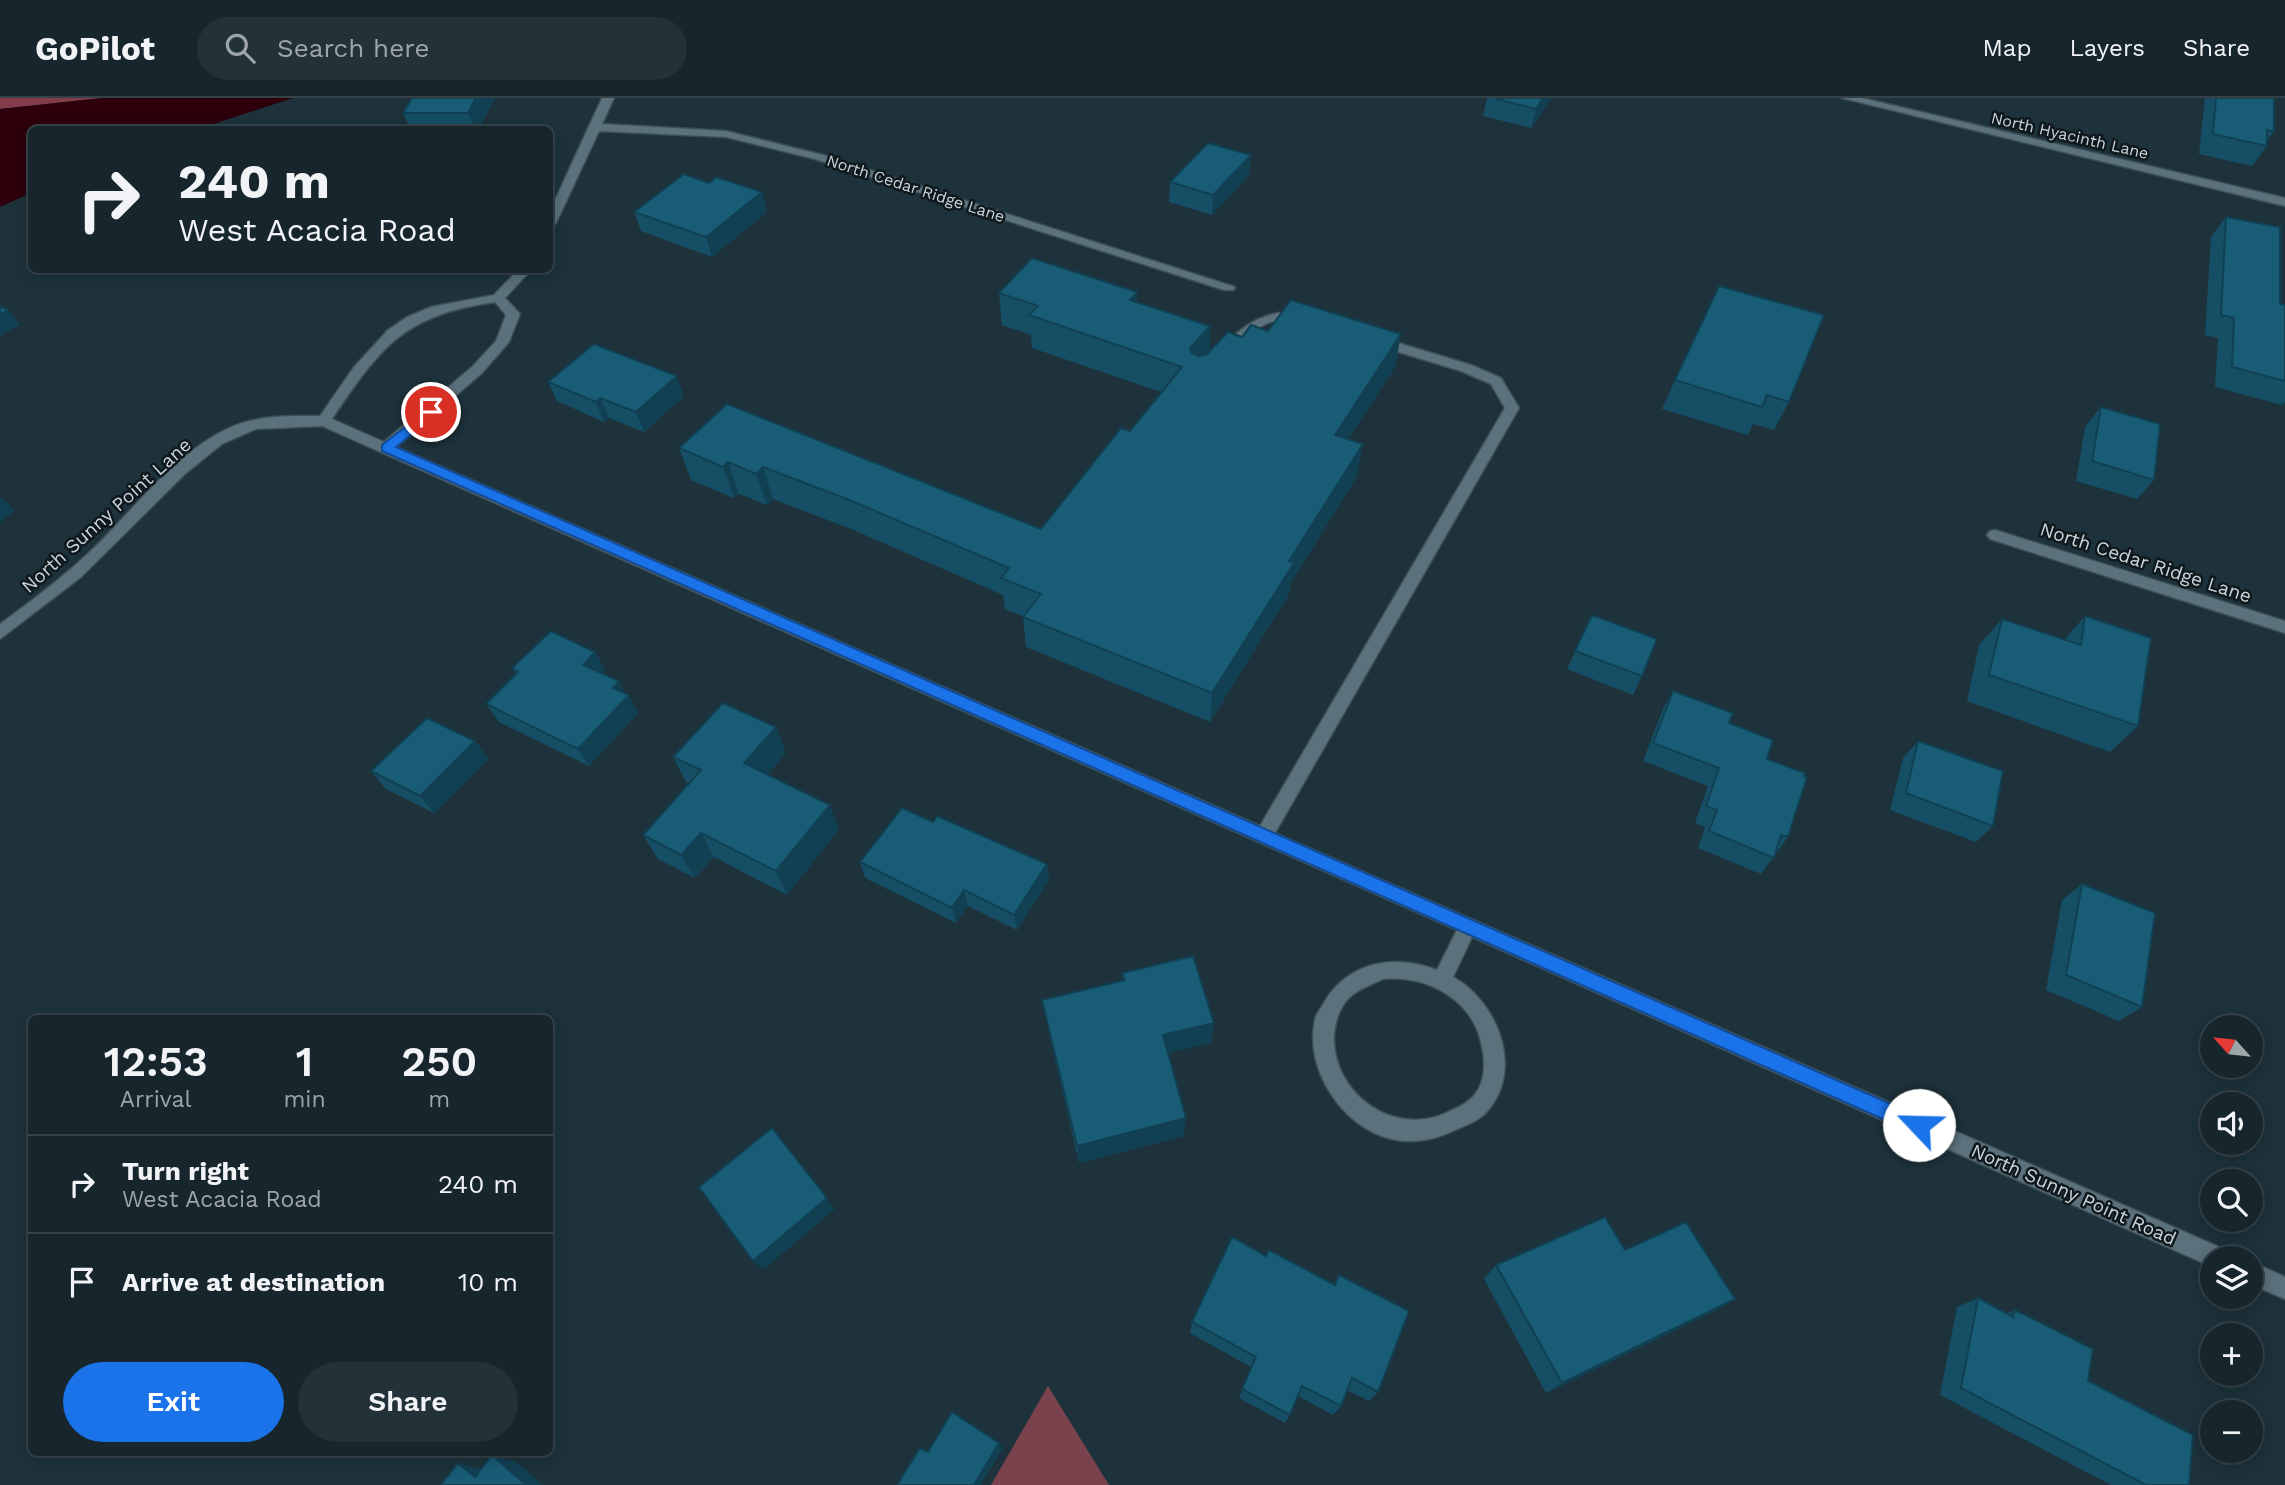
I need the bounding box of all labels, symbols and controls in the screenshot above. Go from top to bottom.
search box [197,17,687,80]
text: GoPilot [35,29,155,68]
icon: search [221,29,259,67]
text: Search here [277,33,429,63]
text: Map [1983,34,2031,62]
text: Layers [2069,34,2145,62]
text: Share [2183,34,2250,62]
street label: North Hyacinth Lane [1989,108,2150,163]
street label: North Cedar Ridge Lane [824,151,1007,226]
text: 240 m [178,152,330,210]
icon: right [63,154,154,245]
text: West Acacia Road [178,211,456,249]
pin [401,382,461,442]
icon: arrive [412,393,450,431]
street label: North Sunny Point Lane [17,433,196,598]
street label: North Cedar Ridge Lane [2037,517,2254,608]
north arrow [2200,1015,2263,1078]
map controls [2200,1015,2263,1463]
text: 12:53 [104,1037,208,1086]
text: 1 [296,1037,313,1086]
text: 250 [401,1037,477,1086]
text: Arrival [120,1086,192,1113]
text: min [283,1086,326,1113]
text: m [428,1086,450,1113]
position arrow [1882,1088,1956,1162]
button: sound [2200,1092,2263,1155]
street label: North Sunny Point Road [1968,1139,2180,1250]
text: Turn right [122,1156,249,1186]
icon: right [63,1165,101,1203]
text: 240 m [438,1169,518,1199]
button: search [2200,1169,2263,1232]
text: West Acacia Road [122,1186,322,1213]
button: layers [2200,1246,2263,1309]
icon: arrive [63,1263,101,1301]
text: Arrive at destination [122,1267,385,1297]
text: 10 m [458,1267,518,1297]
button: + [2200,1323,2263,1386]
button: Exit [63,1362,284,1442]
button: Share [298,1362,518,1442]
button: − [2200,1400,2263,1463]

